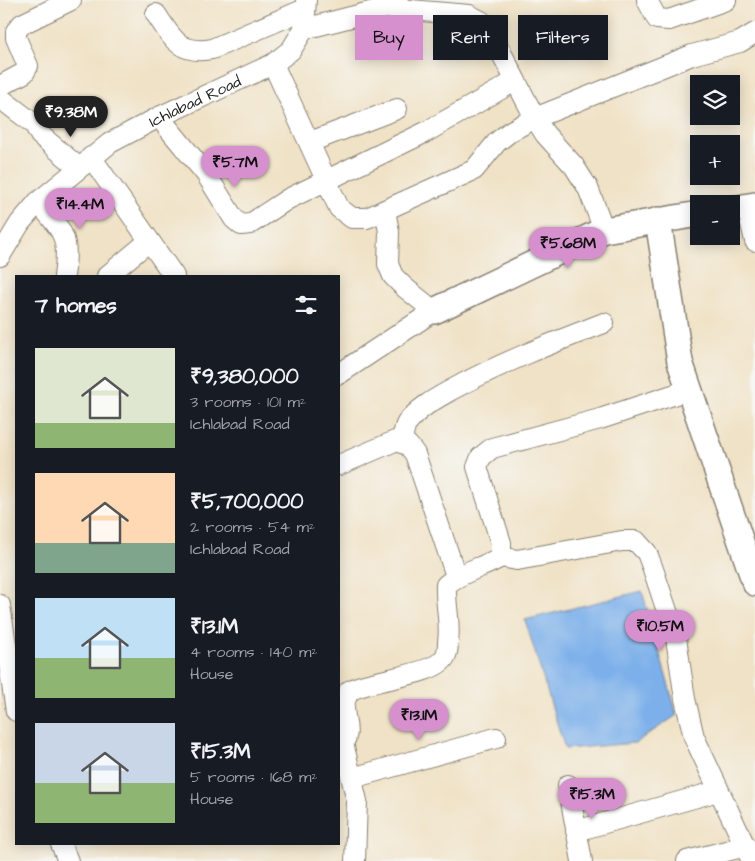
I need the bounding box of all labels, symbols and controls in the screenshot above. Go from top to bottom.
chip: Buy [355,15,423,60]
chip: Rent [433,15,508,60]
chip: Filters [518,15,608,60]
street label: Ichlabad Road [145,70,245,133]
map controls [690,75,740,245]
button: layers [690,75,740,125]
pin: ₹9.38M [30,96,112,138]
text: ₹9.38M [45,101,97,123]
button: + [690,135,740,185]
pin: ₹5.7M [200,146,270,188]
text: ₹5.7M [212,151,258,173]
pin: ₹14.4M [39,188,121,230]
text: ₹14.4M [56,193,104,215]
button: − [690,195,740,245]
pin: ₹5.68M [527,226,609,269]
text: ₹5.68M [540,232,596,254]
text: 7 homes [35,291,117,320]
icon: filters [292,291,320,319]
text: ₹9,380,000 [190,362,299,391]
icon: home [75,368,135,428]
text: 3 rooms · 101 m² [190,391,306,413]
text: Ichlabad Road [190,413,290,435]
text: ₹5,700,000 [190,487,304,516]
icon: home [75,493,135,553]
text: 2 rooms · 54 m² [190,516,315,538]
text: Ichlabad Road [190,538,290,560]
pin: ₹10.5M [619,610,701,652]
text: ₹13.1M [190,612,238,641]
text: ₹10.5M [636,615,684,637]
icon: home [75,618,135,678]
text: 4 rooms · 140 m² [190,641,318,663]
text: House [190,663,234,685]
pin: ₹13.1M [378,698,460,741]
text: ₹13.1M [401,704,437,726]
text: ₹15.3M [190,737,251,766]
icon: home [75,743,135,803]
text: 5 rooms · 168 m² [190,766,317,788]
pin: ₹15.3M [551,778,633,820]
text: ₹15.3M [569,783,615,805]
text: House [190,788,234,810]

